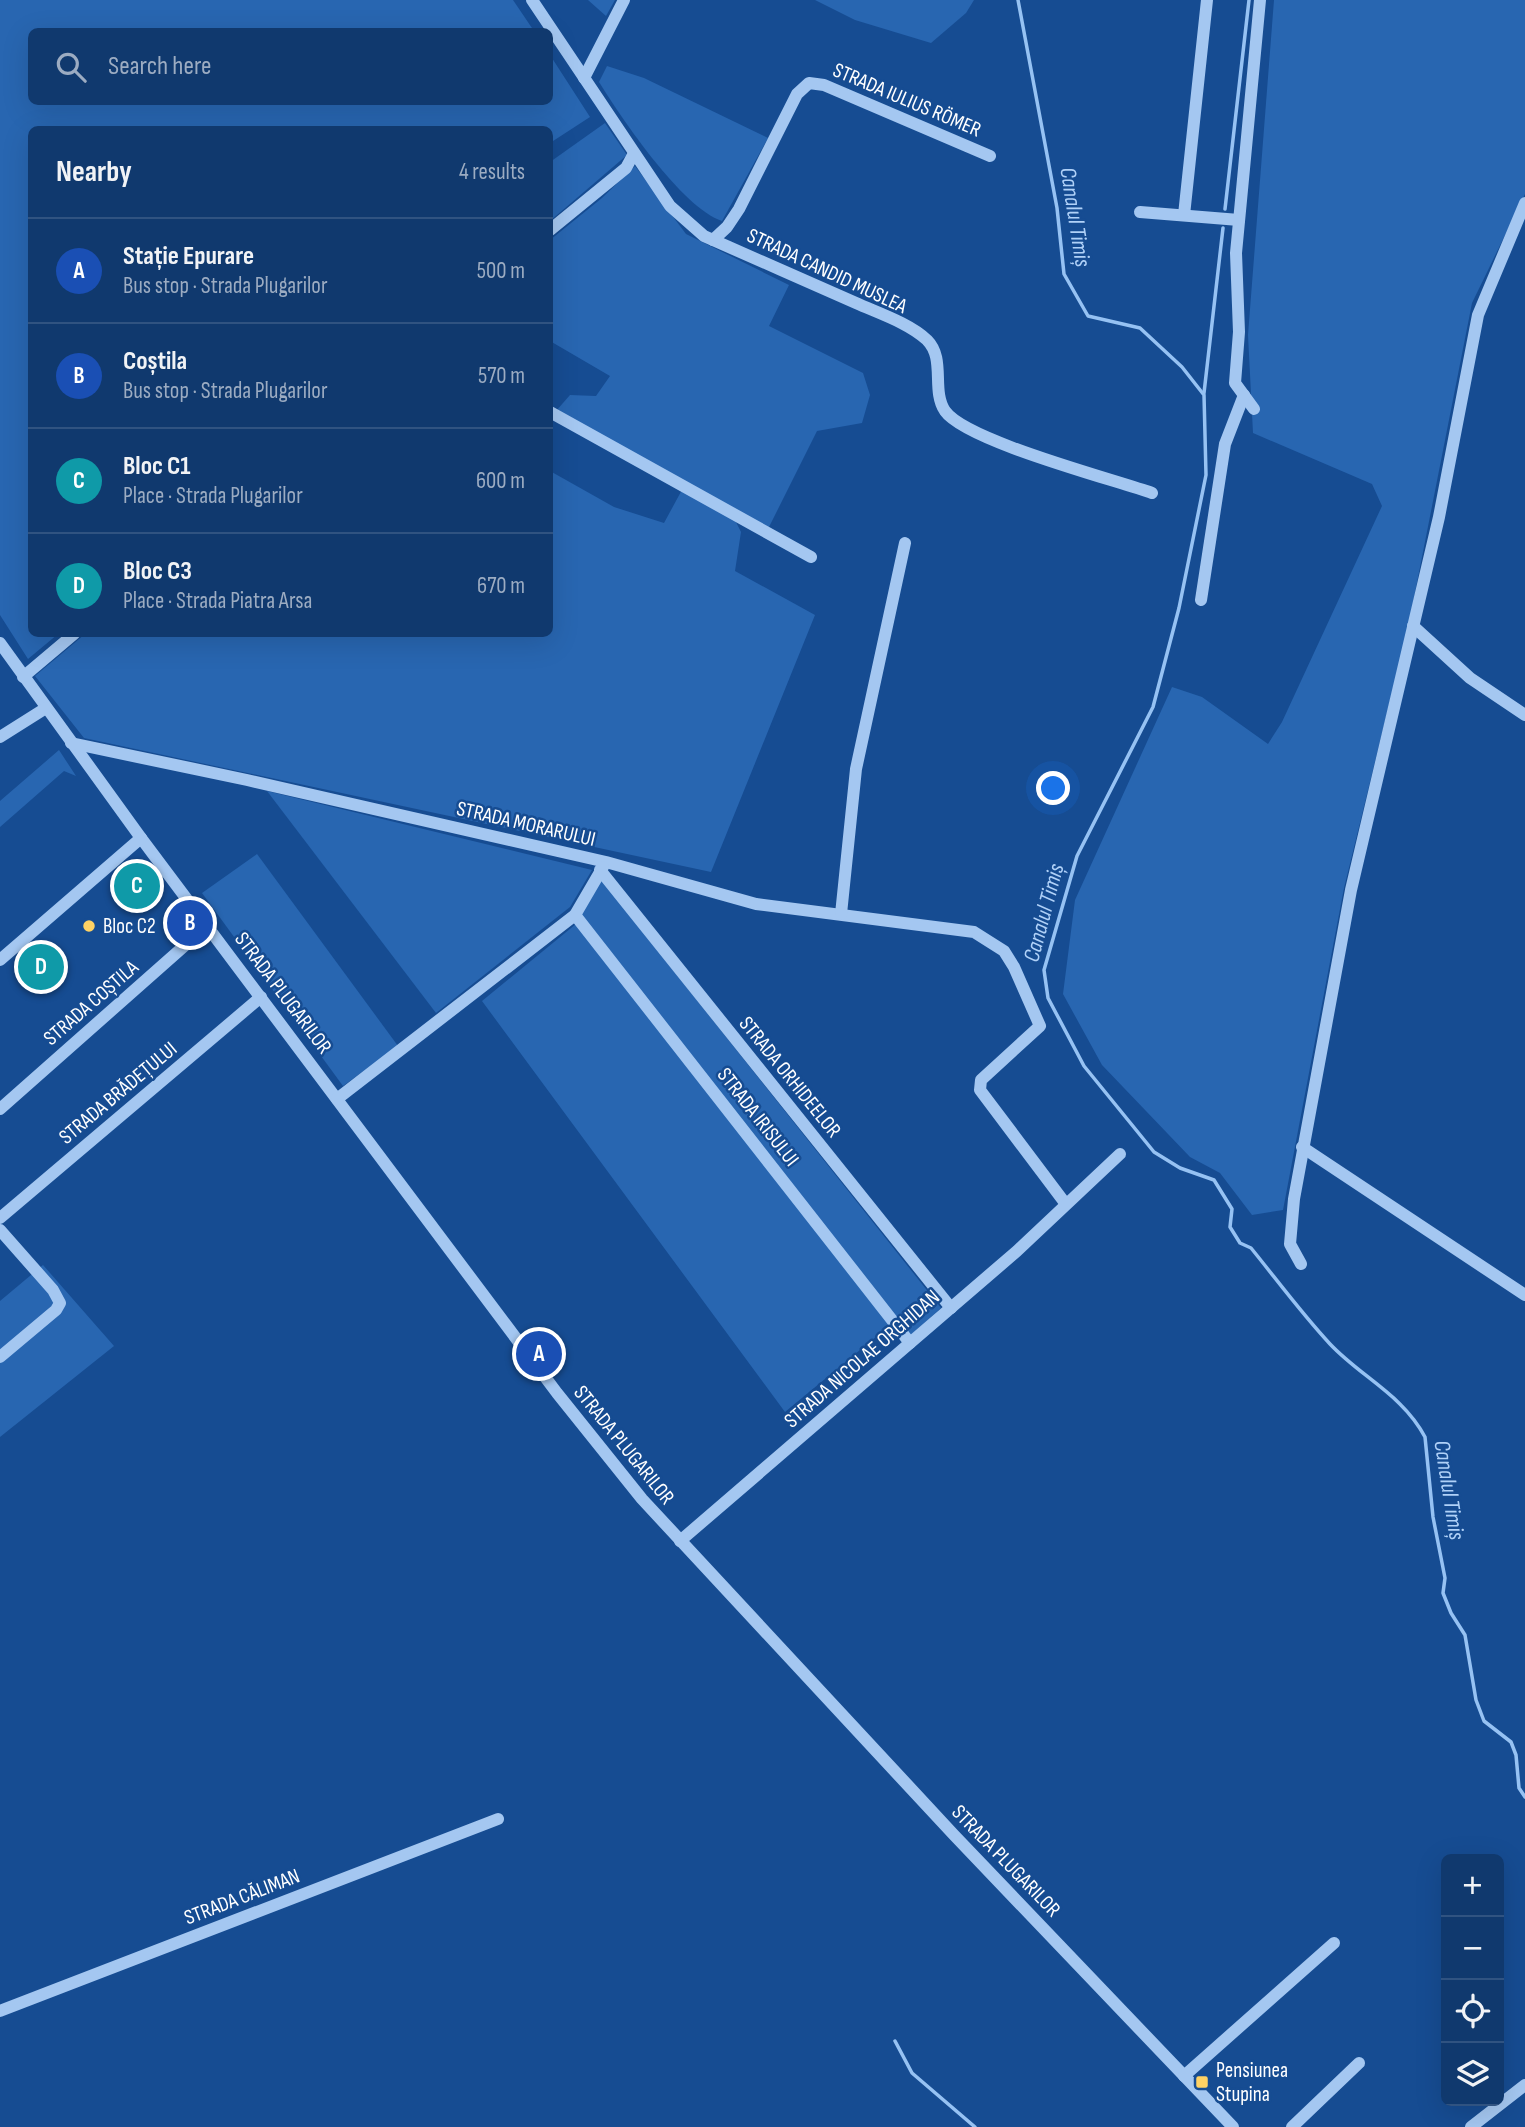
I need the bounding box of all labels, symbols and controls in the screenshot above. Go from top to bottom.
search box [28,28,553,105]
icon: search [52,48,90,86]
text: Search here [108,51,211,82]
street label: STRADA IULIUS RÖMER [829,58,985,143]
text: Nearby [56,154,132,190]
text: 4 results [459,158,525,186]
water label: Canalul Timiș [1053,165,1097,269]
street label: STRADA CANDID MUSLEA [743,223,912,319]
text: Stație Epurare [123,241,254,272]
text: A [74,257,84,285]
text: 500 m [477,257,525,285]
text: Bus stop · Strada Plugarilor [123,272,328,300]
text: Coștila [123,346,187,377]
text: B [74,362,84,390]
text: 570 m [478,362,525,390]
text: Bus stop · Strada Plugarilor [123,377,328,405]
text: Bloc C1 [123,451,191,482]
text: C [73,467,85,495]
text: 600 m [476,467,525,495]
text: Place · Strada Plugarilor [123,482,303,510]
text: Bloc C3 [123,556,192,587]
text: D [73,572,85,600]
text: 670 m [477,572,525,600]
text: Place · Strada Piatra Arsa [123,587,312,615]
your location [1036,771,1070,805]
street label: STRADA MORARULUI [454,796,598,852]
pin: C [114,860,160,912]
water label: Canalul Timiș [1017,861,1071,965]
pin: B [167,897,213,949]
place label: Bloc C2 [103,914,156,939]
marker: Bloc C2 [81,918,97,934]
street label: STRADA PLUGARILOR [229,927,337,1059]
pin: D [18,941,64,993]
street label: STRADA COȘTILA [39,955,143,1051]
street label: STRADA ORHIDEELOR [734,1011,847,1143]
street label: STRADA BRĂDEȚULUI [54,1036,182,1150]
street label: STRADA IRISULUI [712,1063,804,1171]
street label: STRADA NICOLAE ORGHIDAN [779,1285,945,1433]
pin: A [516,1328,562,1380]
street label: STRADA PLUGARILOR [568,1380,680,1510]
water label: Canalul Timiș [1427,1438,1471,1542]
street label: STRADA PLUGARILOR [946,1800,1066,1922]
map controls [1441,1854,1504,2106]
button: + [1441,1854,1504,1917]
street label: STRADA CĂLIMAN [181,1864,303,1930]
button: − [1441,1917,1504,1980]
button: locate [1441,1980,1504,2043]
button: layers [1441,2043,1504,2106]
place label: Pensiunea Stupina [1216,2058,1288,2107]
marker: Pensiunea Stupina [1194,2074,1210,2090]

